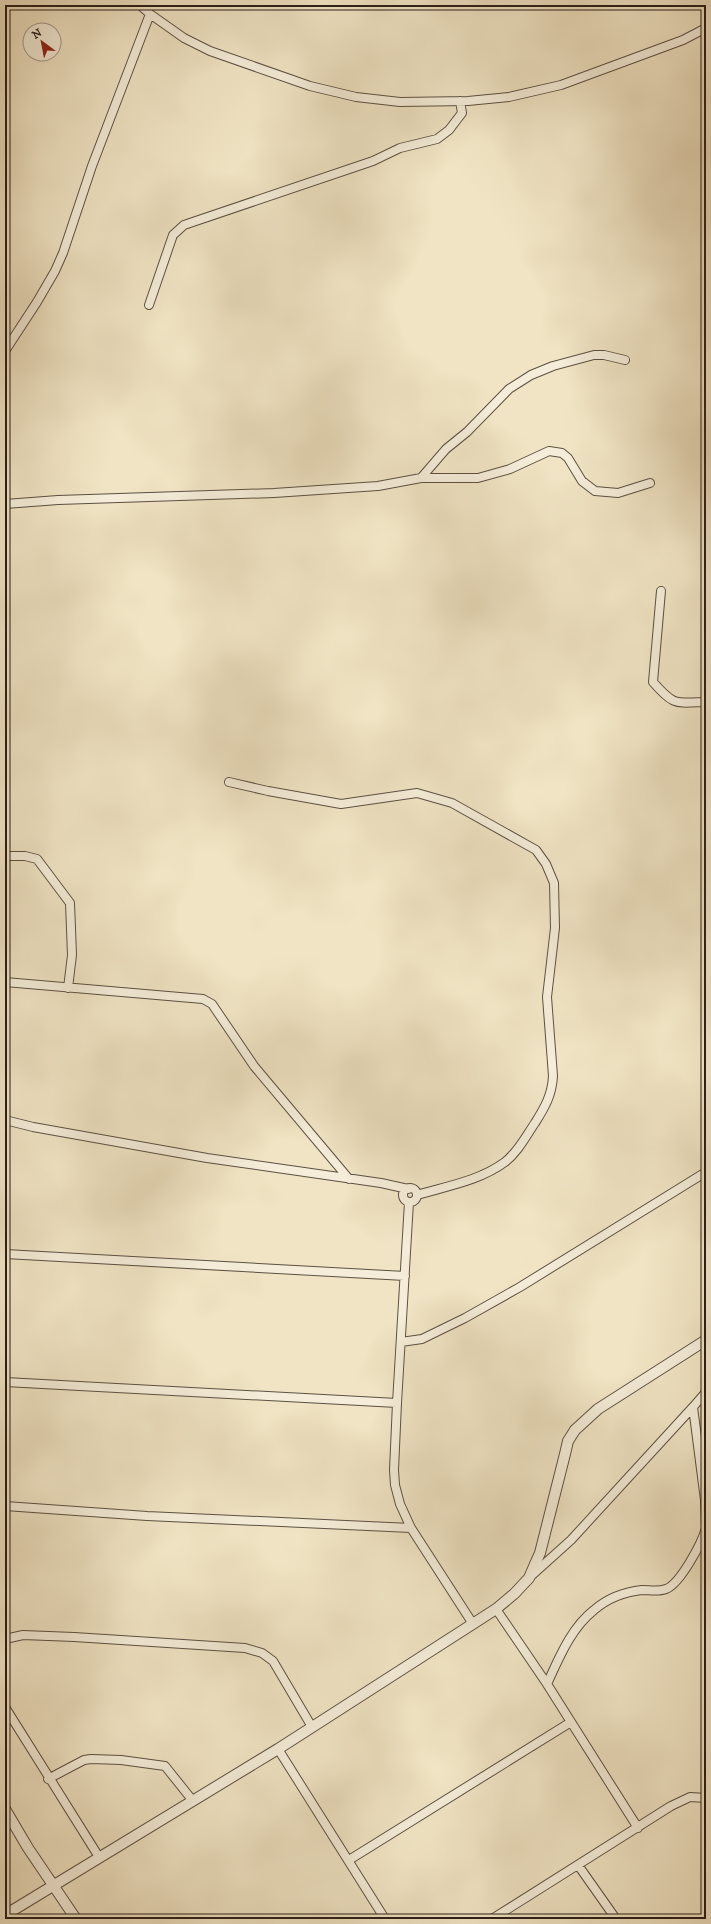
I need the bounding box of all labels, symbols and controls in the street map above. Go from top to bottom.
north arrow [22,22,62,62]
text: N [30,26,45,43]

